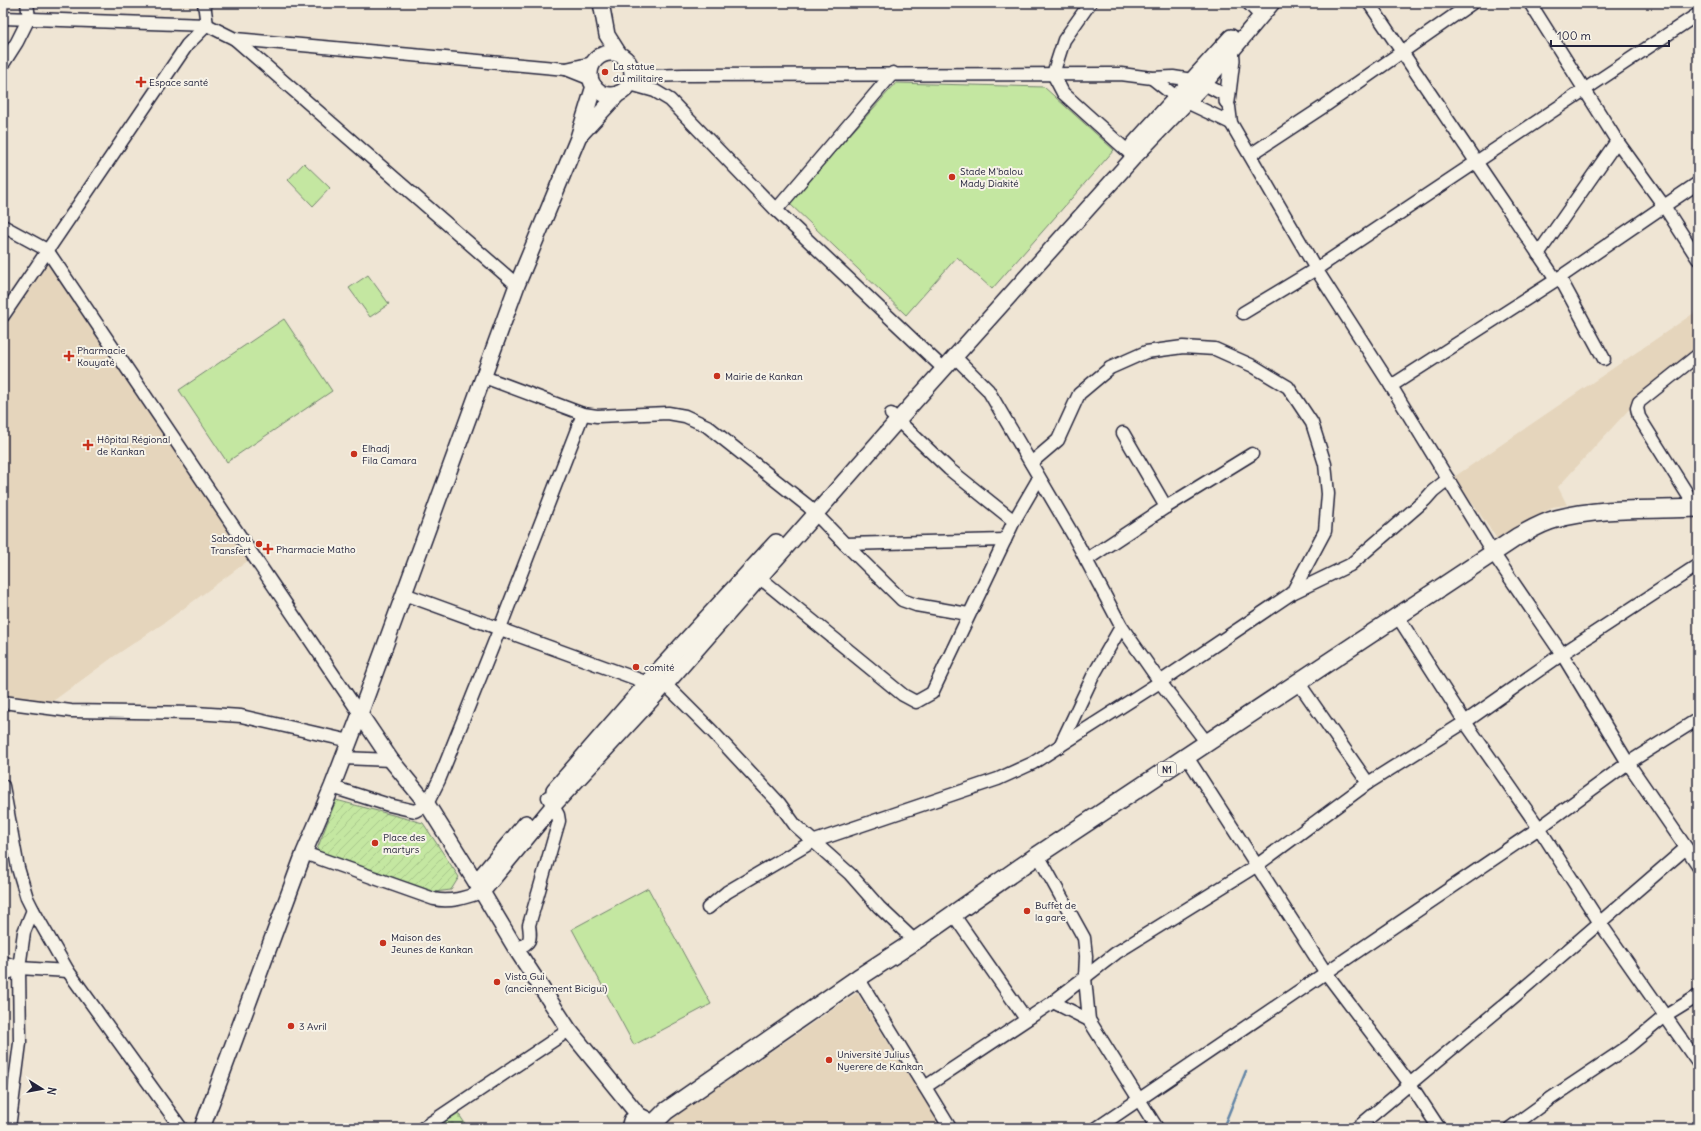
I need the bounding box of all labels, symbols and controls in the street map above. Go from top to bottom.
scale bar [1551,22,1669,48]
text: 100 m [1557,28,1591,43]
place label: La statue du militaire [613,60,663,85]
marker: La statue du militaire [600,67,610,77]
place label: Espace santé [149,76,208,89]
marker: Espace santé [136,77,146,87]
place label: Stade M'balou Mady Diakité [960,165,1023,190]
marker: Stade M'balou Mady Diakité [947,172,957,182]
place label: Pharmacie Kouyaté [77,344,126,369]
marker: Pharmacie Kouyaté [64,351,74,361]
place label: Mairie de Kankan [725,370,803,383]
marker: Mairie de Kankan [712,371,722,381]
place label: Hôpital Régional de Kankan [97,433,170,458]
marker: Hôpital Régional de Kankan [82,439,94,451]
place label: Elhadj Fila Camara [362,442,417,467]
marker: Elhadj Fila Camara [349,449,359,459]
place label: Sabadou Transfert [211,532,252,557]
marker: Sabadou Transfert [254,539,264,549]
place label: Pharmacie Matho [276,543,356,556]
marker: Pharmacie Matho [263,544,273,554]
place label: comité [644,661,674,674]
marker: comité [631,662,641,672]
road number: N1 [1158,762,1176,776]
place label: Place des martyrs [383,831,426,856]
marker: Place des martyrs [370,838,380,848]
place label: Buffet de la gare [1035,899,1076,924]
marker: Buffet de la gare [1022,906,1032,916]
place label: Maison des Jeunes de Kankan [391,931,473,956]
marker: Maison des Jeunes de Kankan [378,938,388,948]
place label: Vista Gui (anciennement Bicigui) [505,970,607,995]
marker: Vista Gui (anciennement Bicigui) [492,977,502,987]
place label: 3 Avril [299,1020,327,1033]
marker: 3 Avril [286,1021,296,1031]
place label: Université Julius Nyerere de Kankan [837,1048,924,1073]
marker: Université Julius Nyerere de Kankan [824,1055,834,1065]
north arrow [22,1069,62,1109]
text: N [44,1086,59,1096]

